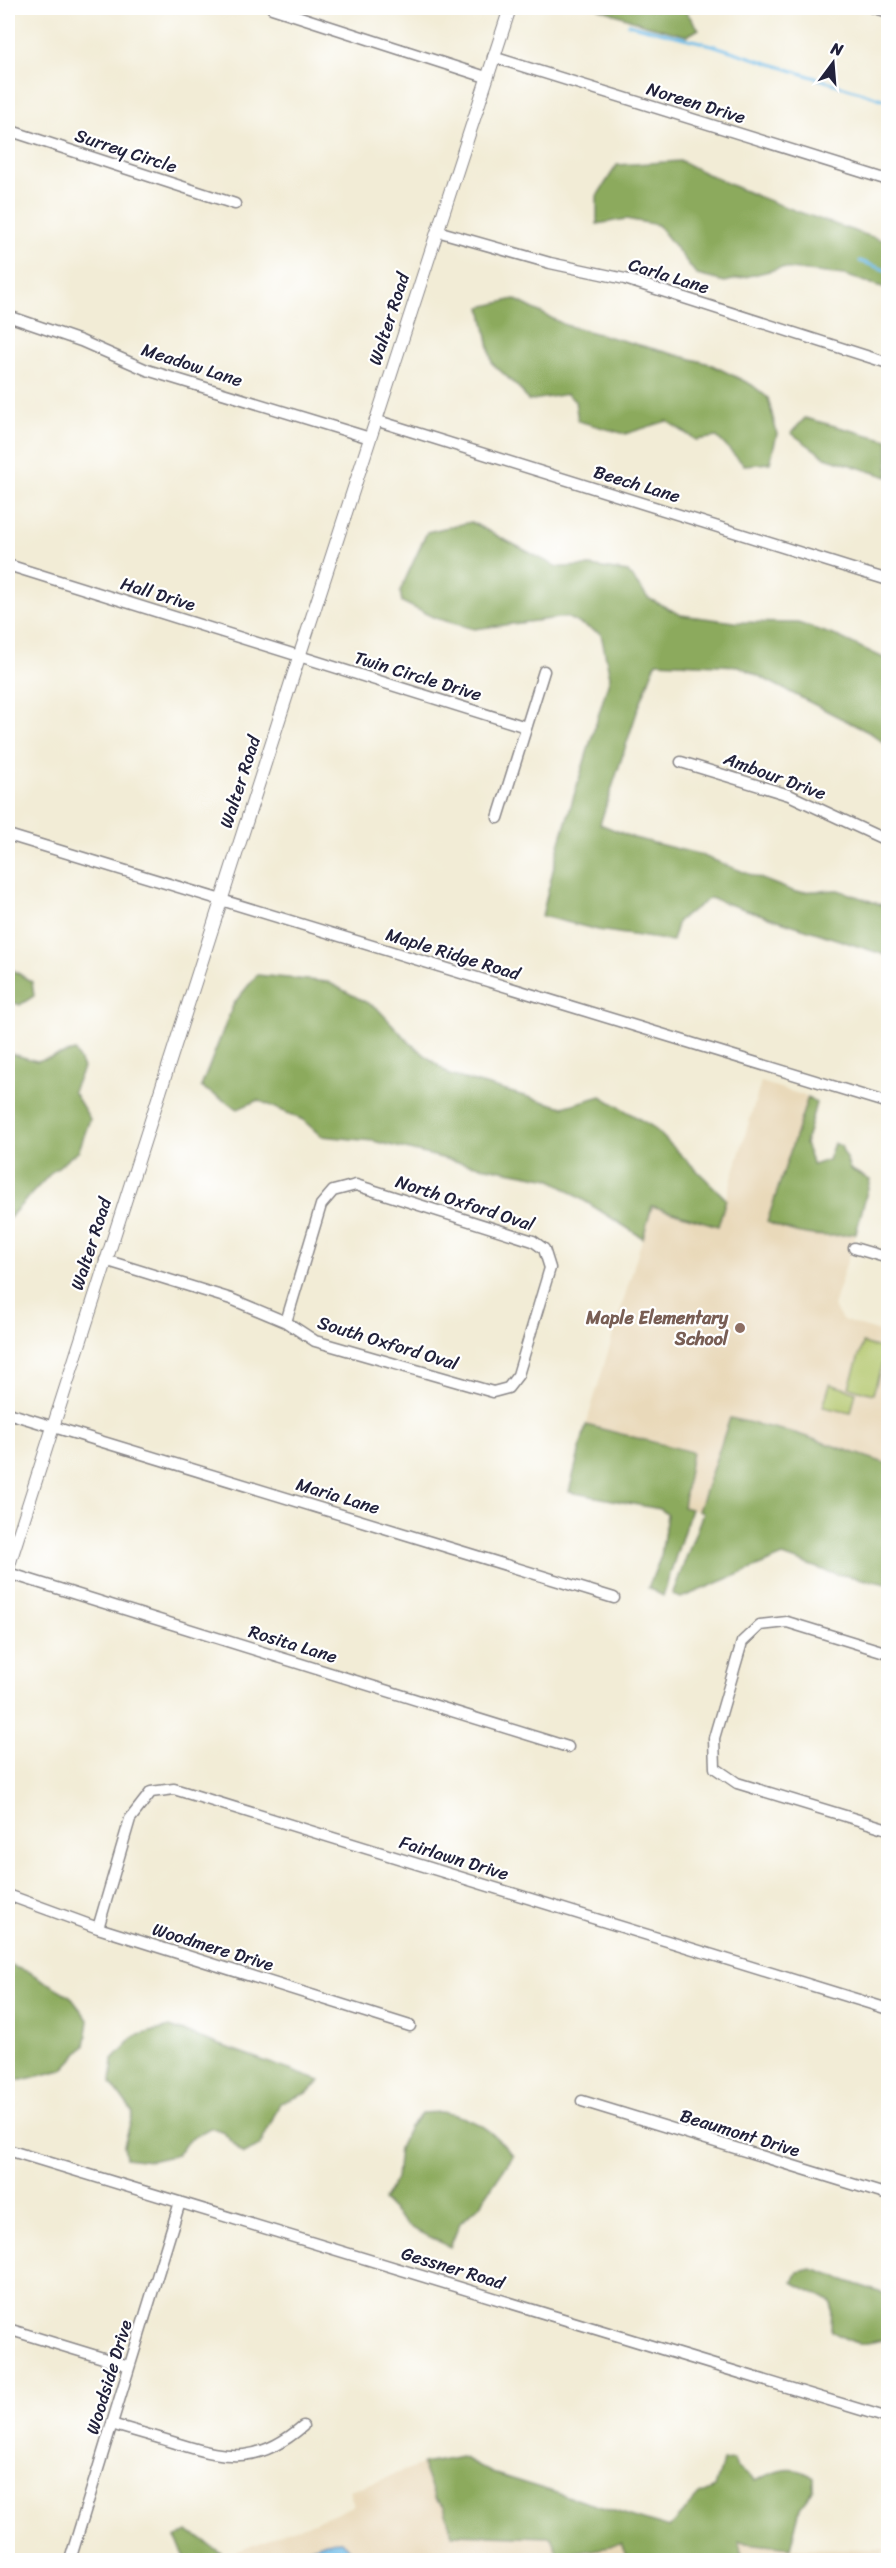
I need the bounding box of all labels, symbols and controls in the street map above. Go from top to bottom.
north arrow [803,33,863,93]
text: N [827,33,847,65]
street label: Noreen Drive [643,73,749,133]
street label: Surrey Circle [71,119,181,183]
street label: Carla Lane [625,249,713,303]
street label: Walter Road [359,267,419,369]
street label: Meadow Lane [137,334,247,396]
street label: Beech Lane [590,456,684,512]
street label: Hall Drive [117,567,200,621]
street label: Twin Circle Drive [350,641,486,711]
street label: Walter Road [210,730,270,832]
street label: Ambour Drive [718,742,831,809]
street label: Maple Ridge Road [382,918,526,990]
street label: North Oxford Oval [391,1165,540,1241]
street label: Walter Road [61,1192,121,1294]
place label: Maple Elementary School [585,1302,729,1355]
street label: South Oxford Oval [314,1306,463,1380]
marker: Maple Elementary School [733,1321,747,1335]
street label: Maria Lane [292,1468,384,1524]
street label: Rosita Lane [245,1615,341,1673]
street label: Fairlawn Drive [395,1826,513,1890]
street label: Woodmere Drive [148,1913,278,1981]
street label: Beaumont Drive [676,2100,804,2167]
street label: Gessner Road [397,2237,510,2299]
street label: Woodside Drive [76,2315,142,2438]

